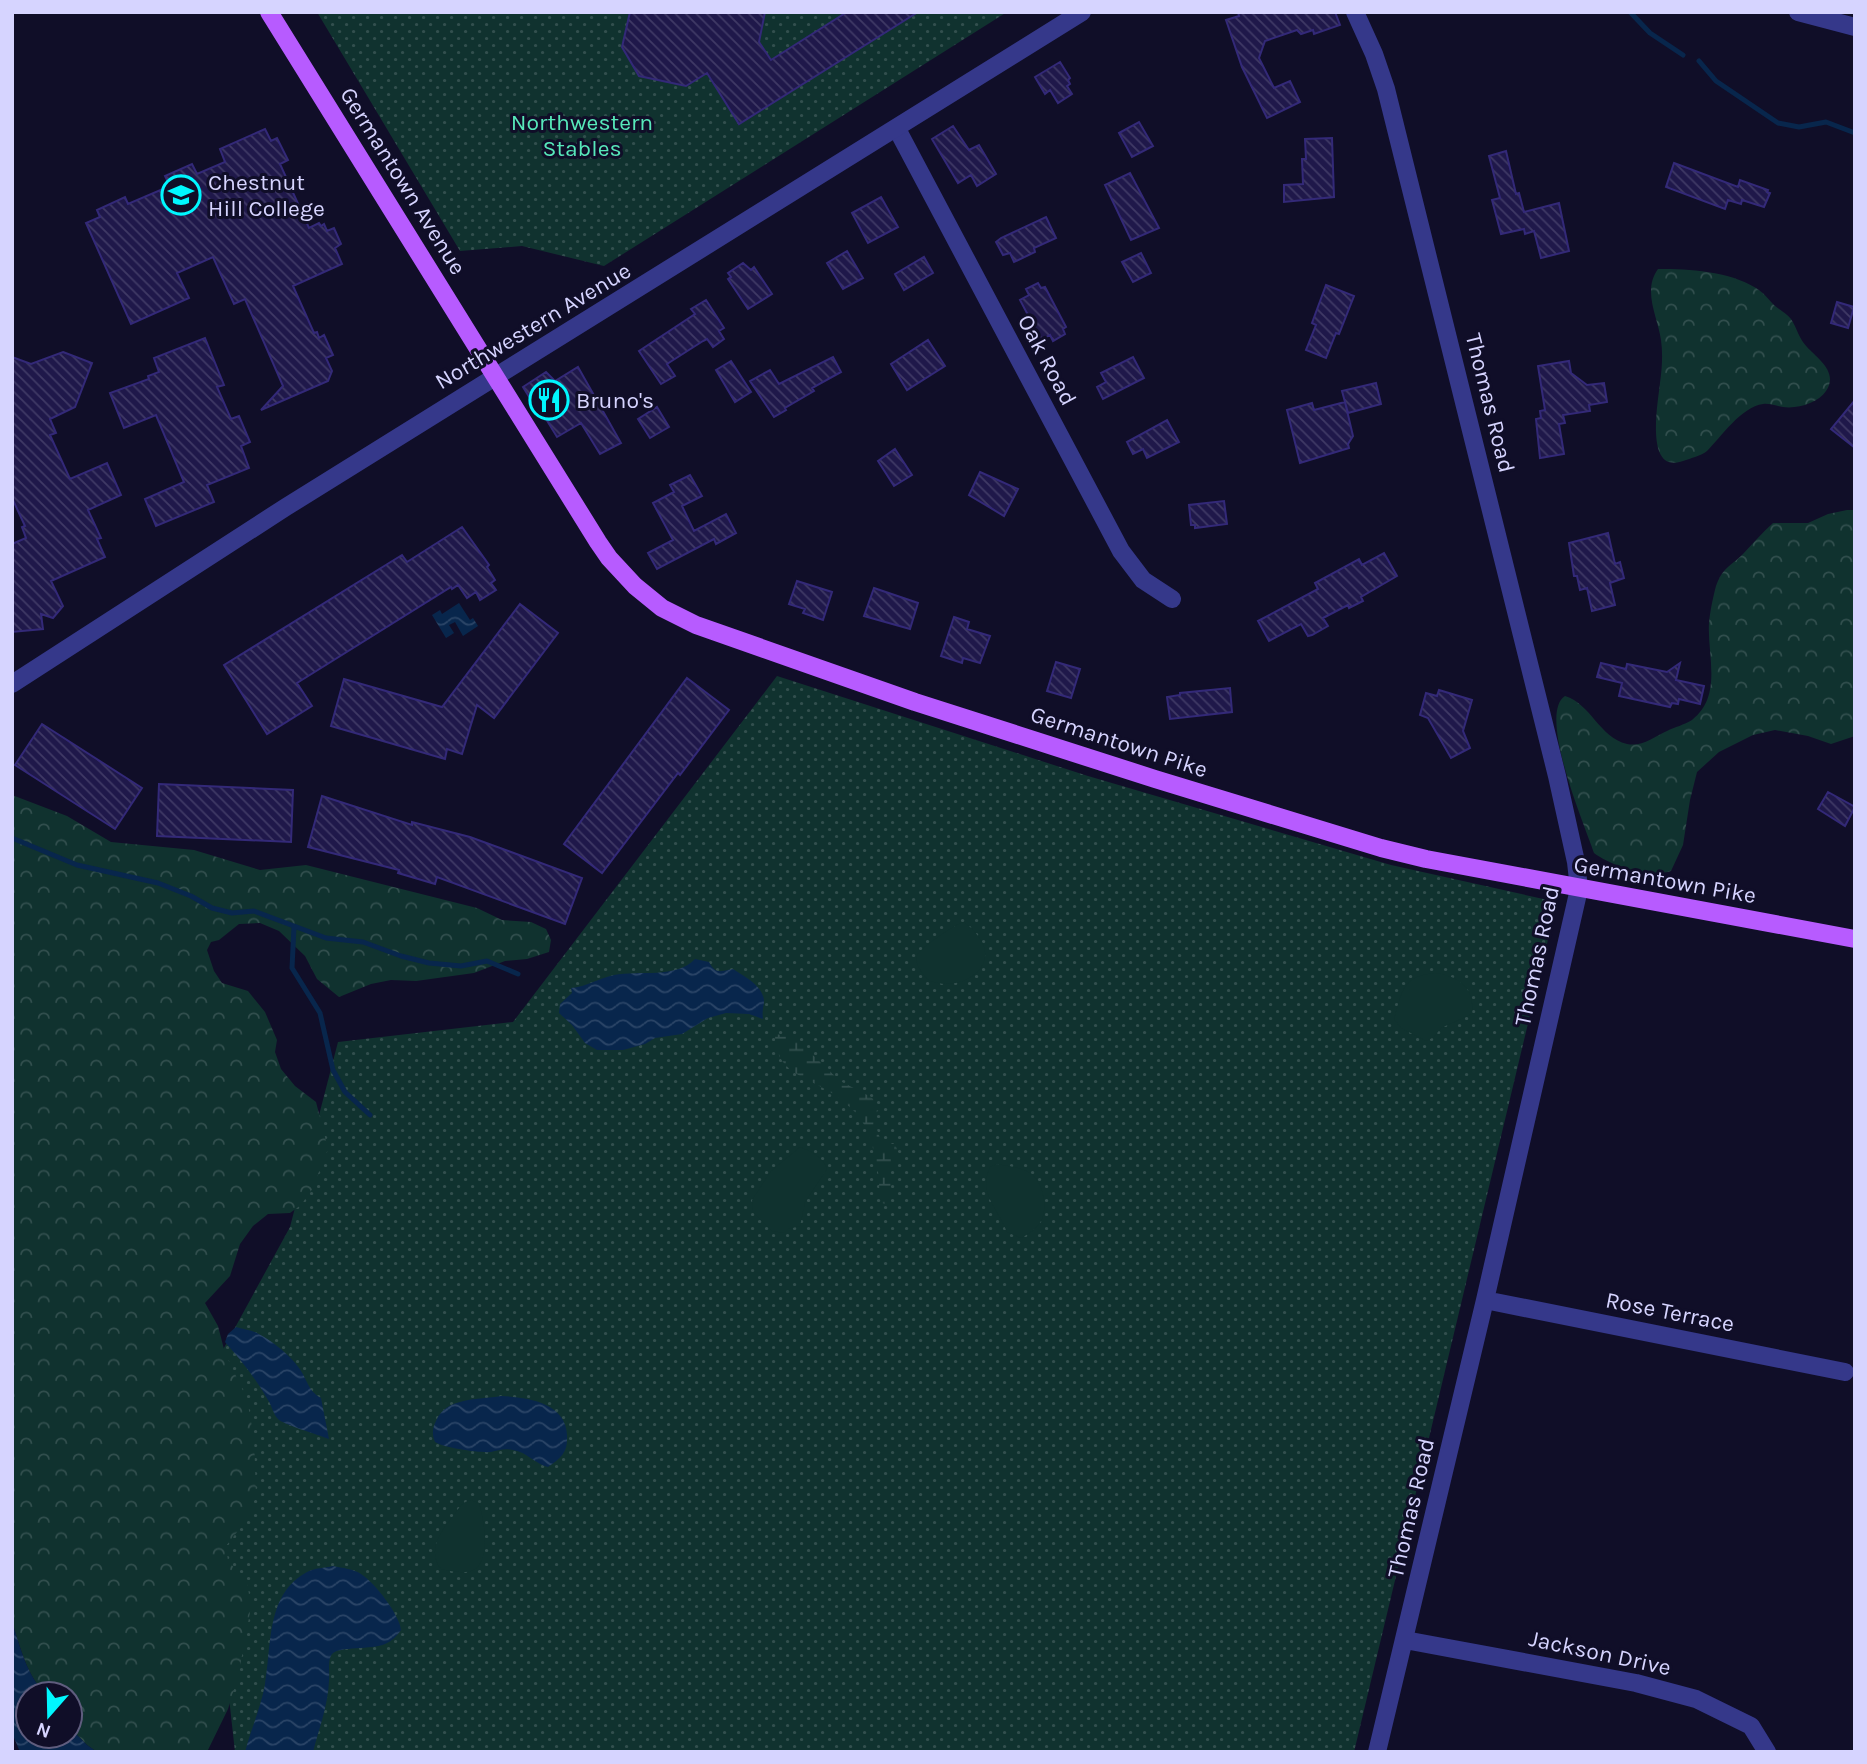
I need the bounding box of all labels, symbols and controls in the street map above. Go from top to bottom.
street label: Germantown Avenue [334,82,472,280]
park label: Northwestern Stables [511,109,653,162]
place label: Chestnut Hill College [208,169,325,222]
school or university icon: Chestnut Hill College [160,174,202,216]
street label: Northwestern Avenue [430,257,636,395]
street label: Oak Road [1012,310,1082,410]
street label: Thomas Road [1460,331,1520,475]
restaurant icon: Bruno's [528,379,570,421]
place label: Bruno's [576,387,654,414]
street label: Germantown Pike [1027,701,1211,783]
street label: Germantown Pike [1572,851,1758,909]
street label: Thomas Road [1509,883,1565,1029]
street label: Rose Terrace [1603,1286,1737,1338]
street label: Thomas Road [1382,1435,1440,1581]
street label: Jackson Drive [1527,1625,1673,1681]
north arrow [14,1680,84,1750]
text: N [33,1717,54,1743]

